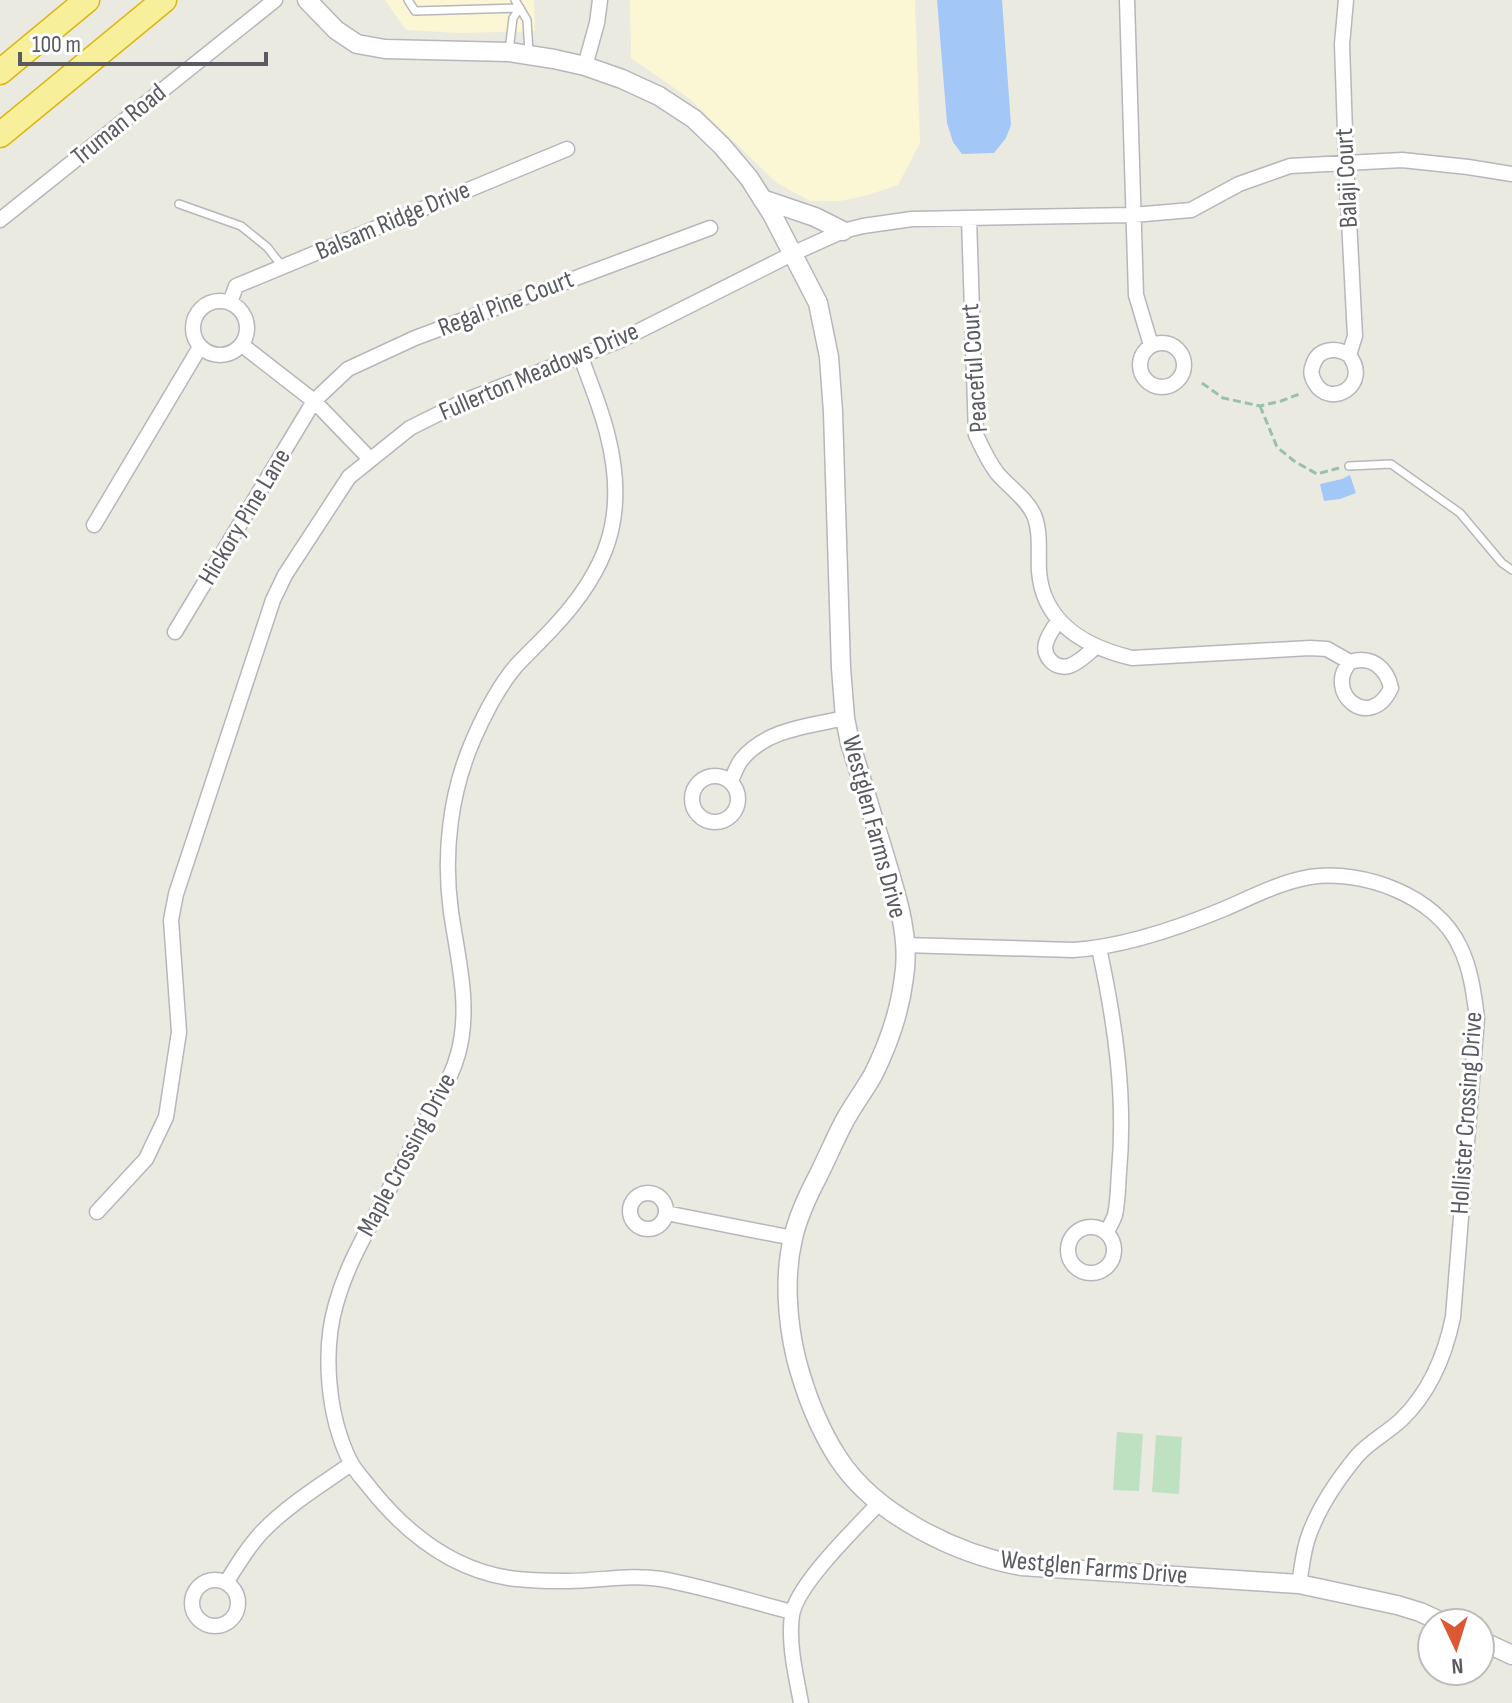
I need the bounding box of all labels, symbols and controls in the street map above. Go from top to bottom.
scale bar [20,16,266,66]
text: 100 m [32,30,81,59]
street label: Truman Road [66,78,172,172]
street label: Balaji Court [1329,127,1365,229]
street label: Balsam Ridge Drive [311,175,475,267]
street label: Regal Pine Court [434,264,578,344]
street label: Peaceful Court [955,302,995,434]
street label: Fullerton Meadows Drive [435,316,643,428]
street label: Hickory Pine Lane [192,443,298,591]
street label: Westglen Farms Drive [835,732,913,922]
street label: Hollister Crossing Drive [1444,1011,1490,1215]
street label: Maple Crossing Drive [351,1068,463,1242]
street label: Westglen Farms Drive [999,1544,1189,1592]
north arrow [1416,1607,1496,1687]
text: N [1450,1652,1464,1679]

